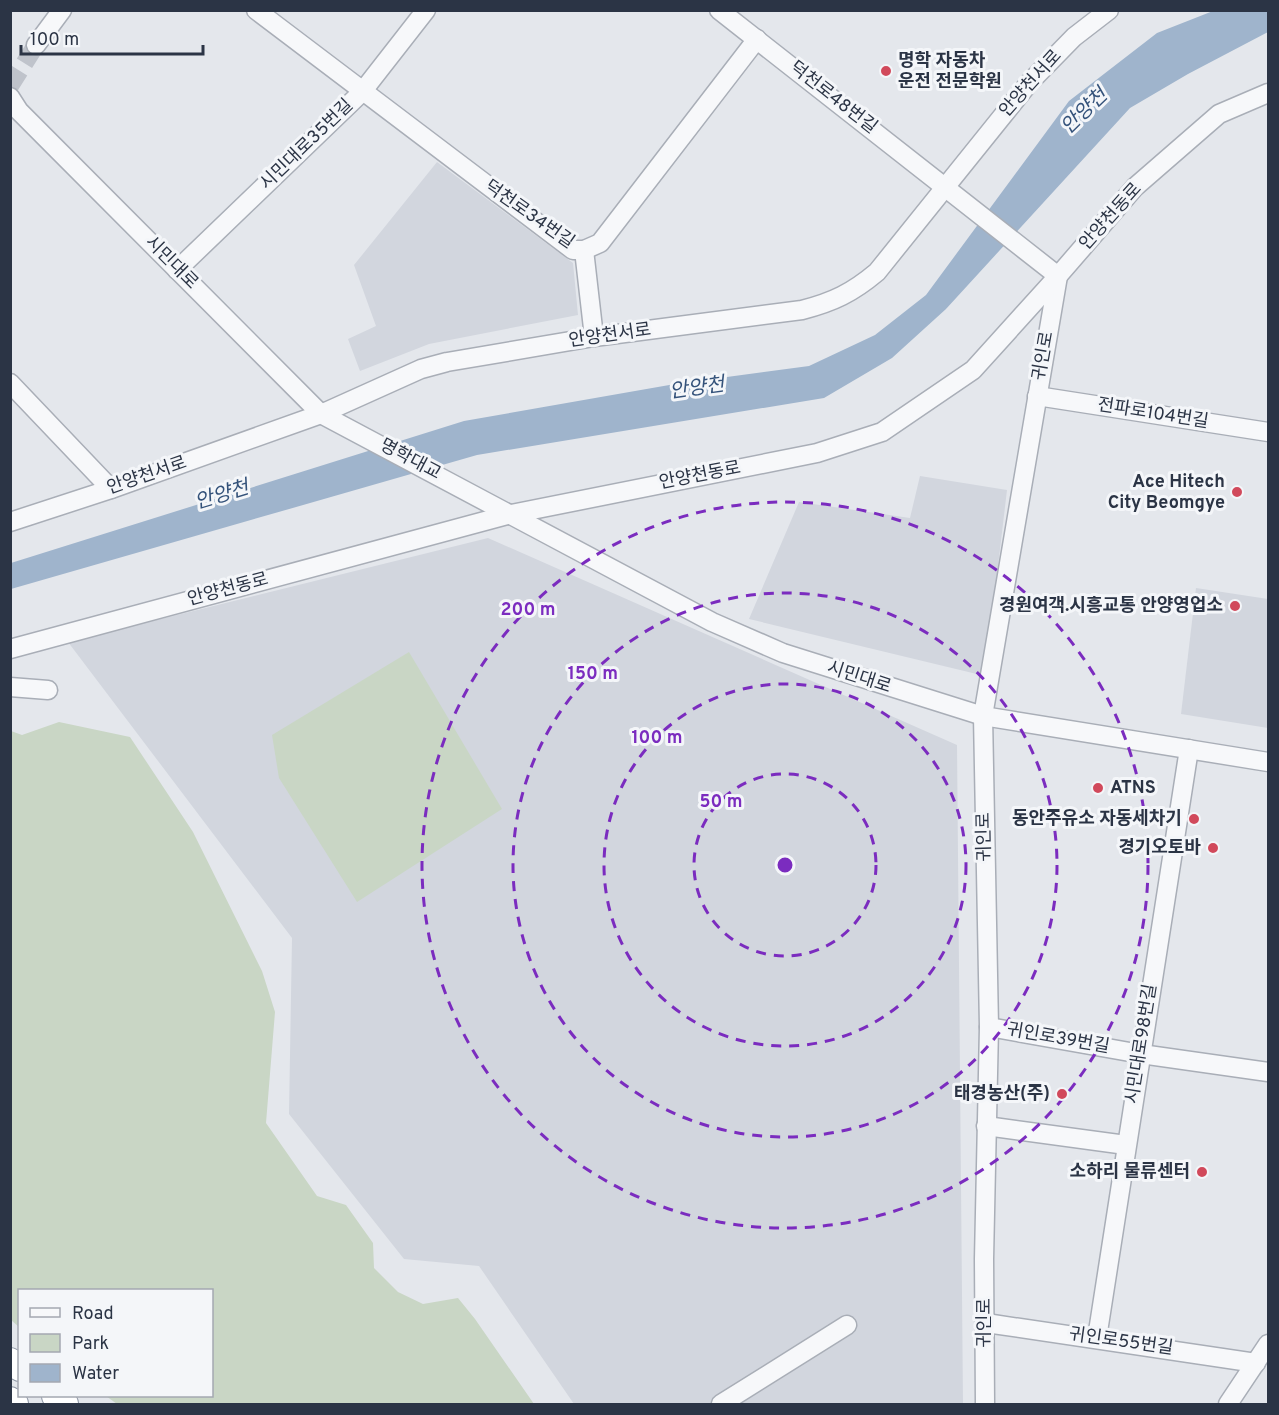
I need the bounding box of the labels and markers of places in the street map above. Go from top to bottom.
place label: 명학 자동차 운전 전문학원 [898,50,1002,94]
marker: 명학 자동차 운전 전문학원 [879,64,893,78]
place label: Ace Hitech City Beomgye [1108,471,1225,515]
marker: Ace Hitech City Beomgye [1230,485,1244,499]
place label: 경원여객.시흥교통 안양영업소 [999,595,1223,618]
marker: 경원여객.시흥교통 안양영업소 [1228,599,1242,613]
place label: ATNS [1110,777,1156,800]
marker: ATNS [1091,781,1105,795]
place label: 동안주유소 자동세차기 [1012,808,1182,831]
marker: 동안주유소 자동세차기 [1187,812,1201,826]
place label: 경기오토바 [1118,837,1201,860]
marker: 경기오토바 [1206,841,1220,855]
centre of rings [775,855,795,875]
place label: 태경농산(주) [954,1083,1050,1106]
marker: 태경농산(주) [1055,1087,1069,1101]
place label: 소하리 물류센터 [1070,1161,1190,1184]
marker: 소하리 물류센터 [1195,1165,1209,1179]

